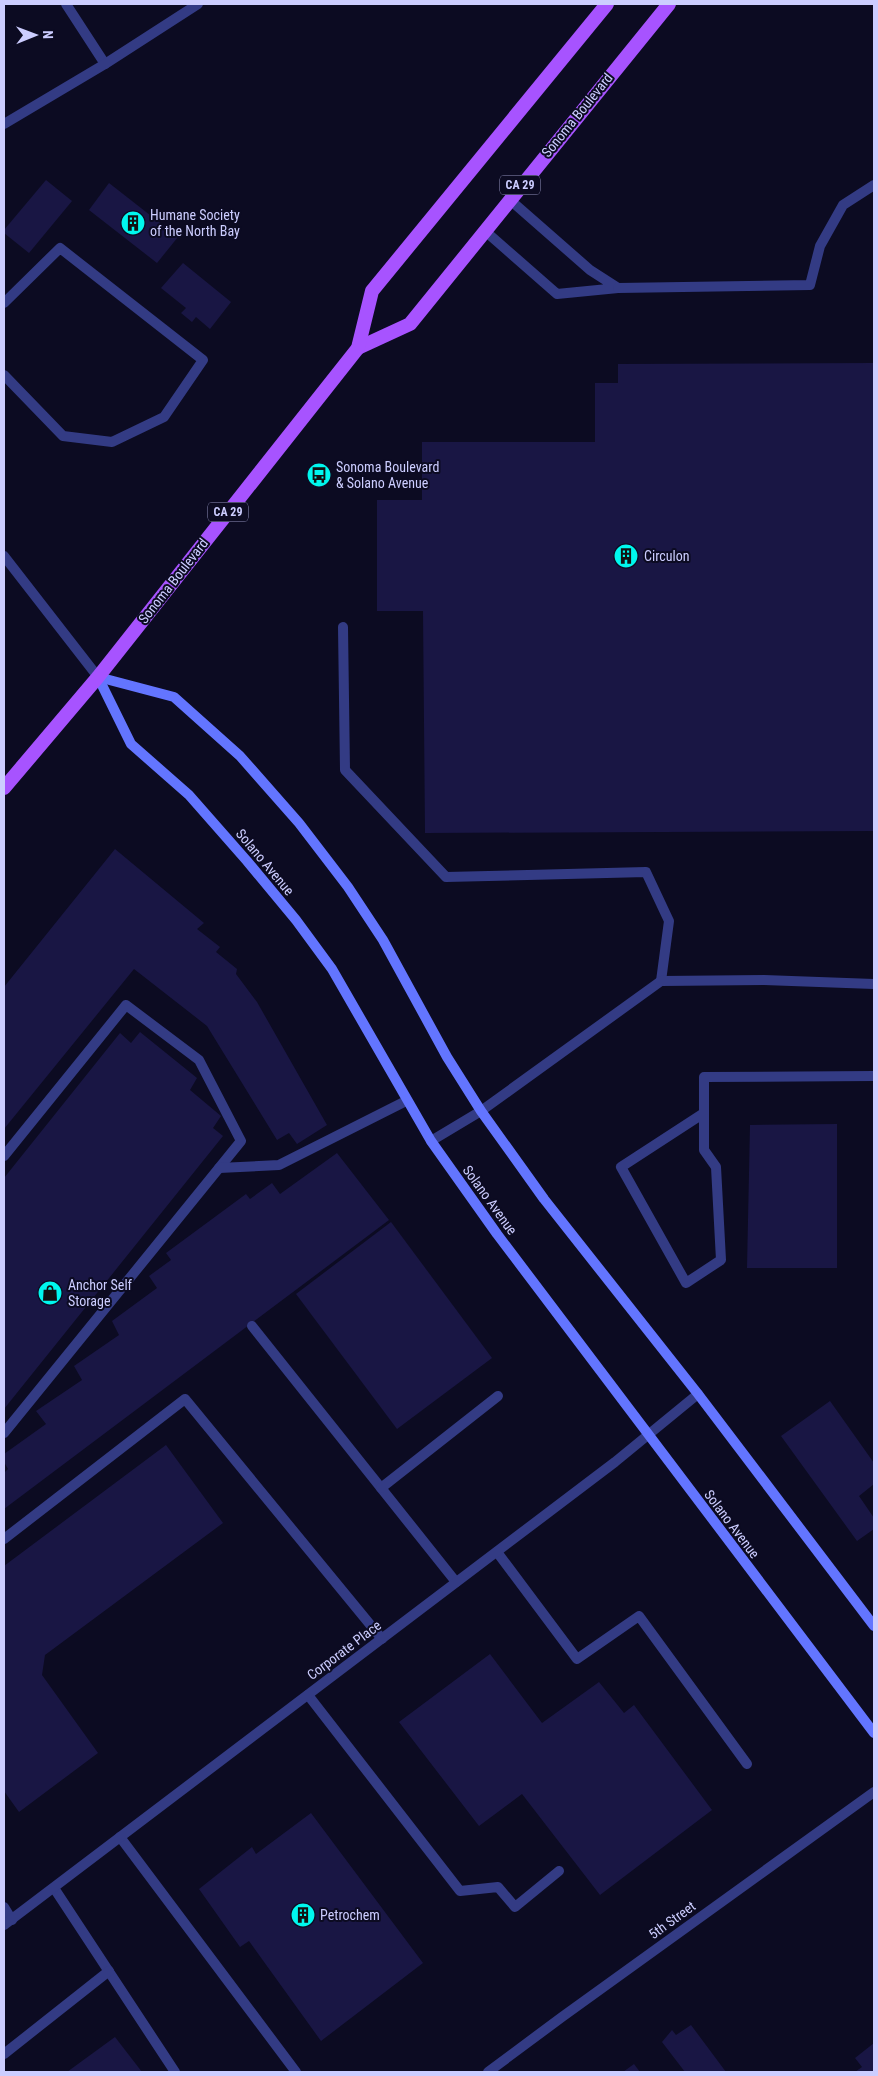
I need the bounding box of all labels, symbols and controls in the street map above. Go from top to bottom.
north arrow [10,10,60,60]
text: N [40,30,56,39]
street label: Sonoma Boulevard [538,70,616,160]
road number: CA 29 [500,176,540,194]
place label: Humane Society of the North Bay [150,207,240,239]
building icon: Humane Society of the North Bay [120,210,146,236]
place label: Sonoma Boulevard & Solano Avenue [336,459,439,491]
bus stop icon: Sonoma Boulevard & Solano Avenue [306,462,332,488]
road number: CA 29 [208,502,248,522]
street label: Sonoma Boulevard [135,535,211,627]
building icon: Circulon [613,543,639,569]
place label: Circulon [644,548,690,564]
street label: Solano Avenue [233,826,298,899]
street label: Solano Avenue [460,1162,521,1238]
place label: Anchor Self Storage [68,1277,133,1309]
shop icon: Anchor Self Storage [37,1280,63,1306]
street label: Solano Avenue [701,1487,763,1562]
street label: Corporate Place [304,1617,384,1683]
street label: 5th Street [646,1898,698,1942]
building icon: Petrochem [290,1902,316,1928]
place label: Petrochem [320,1907,380,1923]

